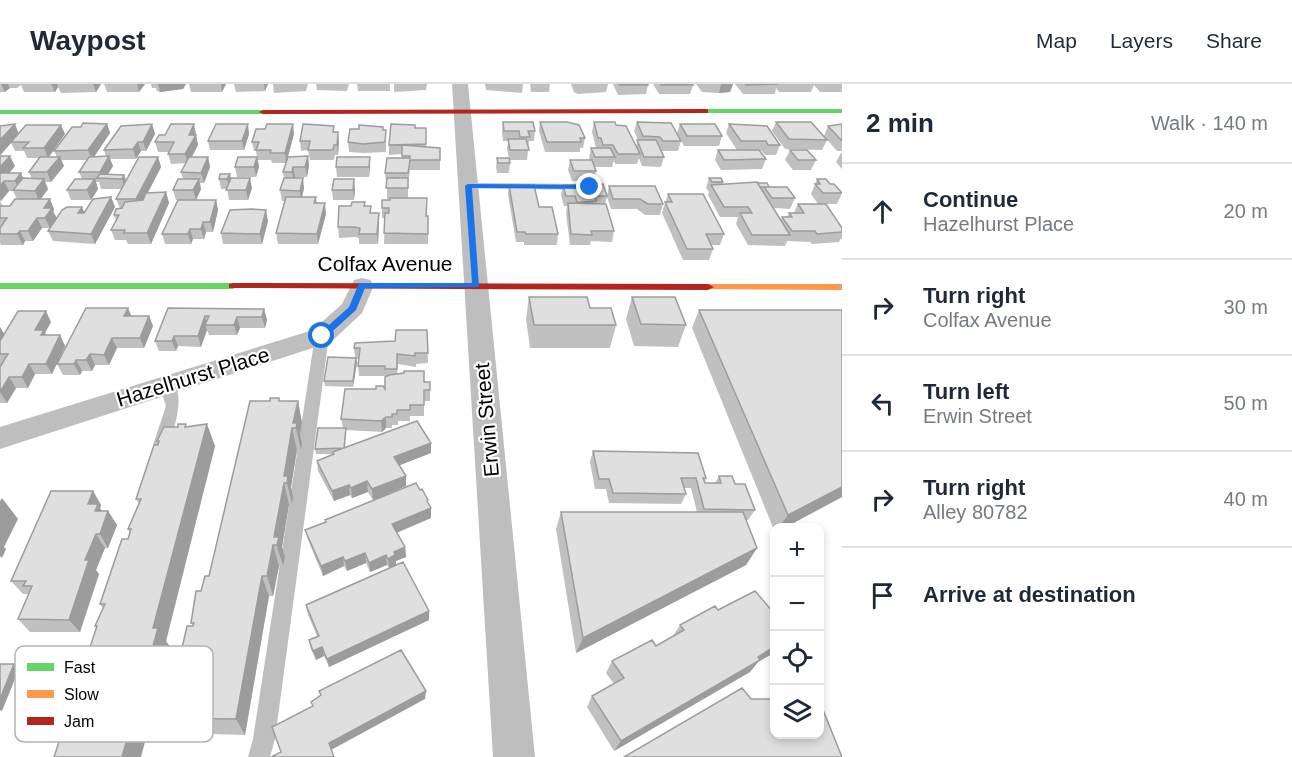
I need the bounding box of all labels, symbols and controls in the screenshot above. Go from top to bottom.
text: Waypost [30,25,146,56]
text: Map [1036,29,1077,52]
text: Layers [1110,29,1173,52]
text: Share [1206,29,1262,52]
text: 2 min [866,108,934,138]
text: Walk · 140 m [1151,112,1268,134]
route end [576,173,602,199]
text: Continue [923,187,1018,212]
icon: ahead [866,195,899,228]
text: 20 m [1224,200,1268,222]
text: Hazelhurst Place [923,213,1074,235]
street label: Colfax Avenue [317,252,453,275]
text: Turn right [923,283,1025,308]
icon: right [866,291,899,324]
text: 30 m [1224,296,1268,318]
text: Colfax Avenue [923,309,1052,331]
route start [308,322,334,348]
street label: Hazelhurst Place [114,342,272,411]
street label: Erwin Street [470,362,503,478]
text: Turn left [923,379,1009,404]
icon: left [866,387,899,420]
text: 50 m [1224,392,1268,414]
text: Erwin Street [923,405,1032,427]
text: Turn right [923,475,1025,500]
icon: right [866,483,899,516]
text: 40 m [1224,488,1268,510]
text: Alley 80782 [923,501,1028,523]
map controls [770,523,824,739]
button: + [770,523,824,577]
button: − [770,577,824,631]
icon: arrive [866,579,899,612]
text: Arrive at destination [923,582,1136,607]
button: locate [770,631,824,685]
legend [15,646,213,742]
text: Fast [64,659,96,676]
button: layers [770,685,824,739]
text: Slow [64,686,99,703]
text: Jam [64,713,94,730]

